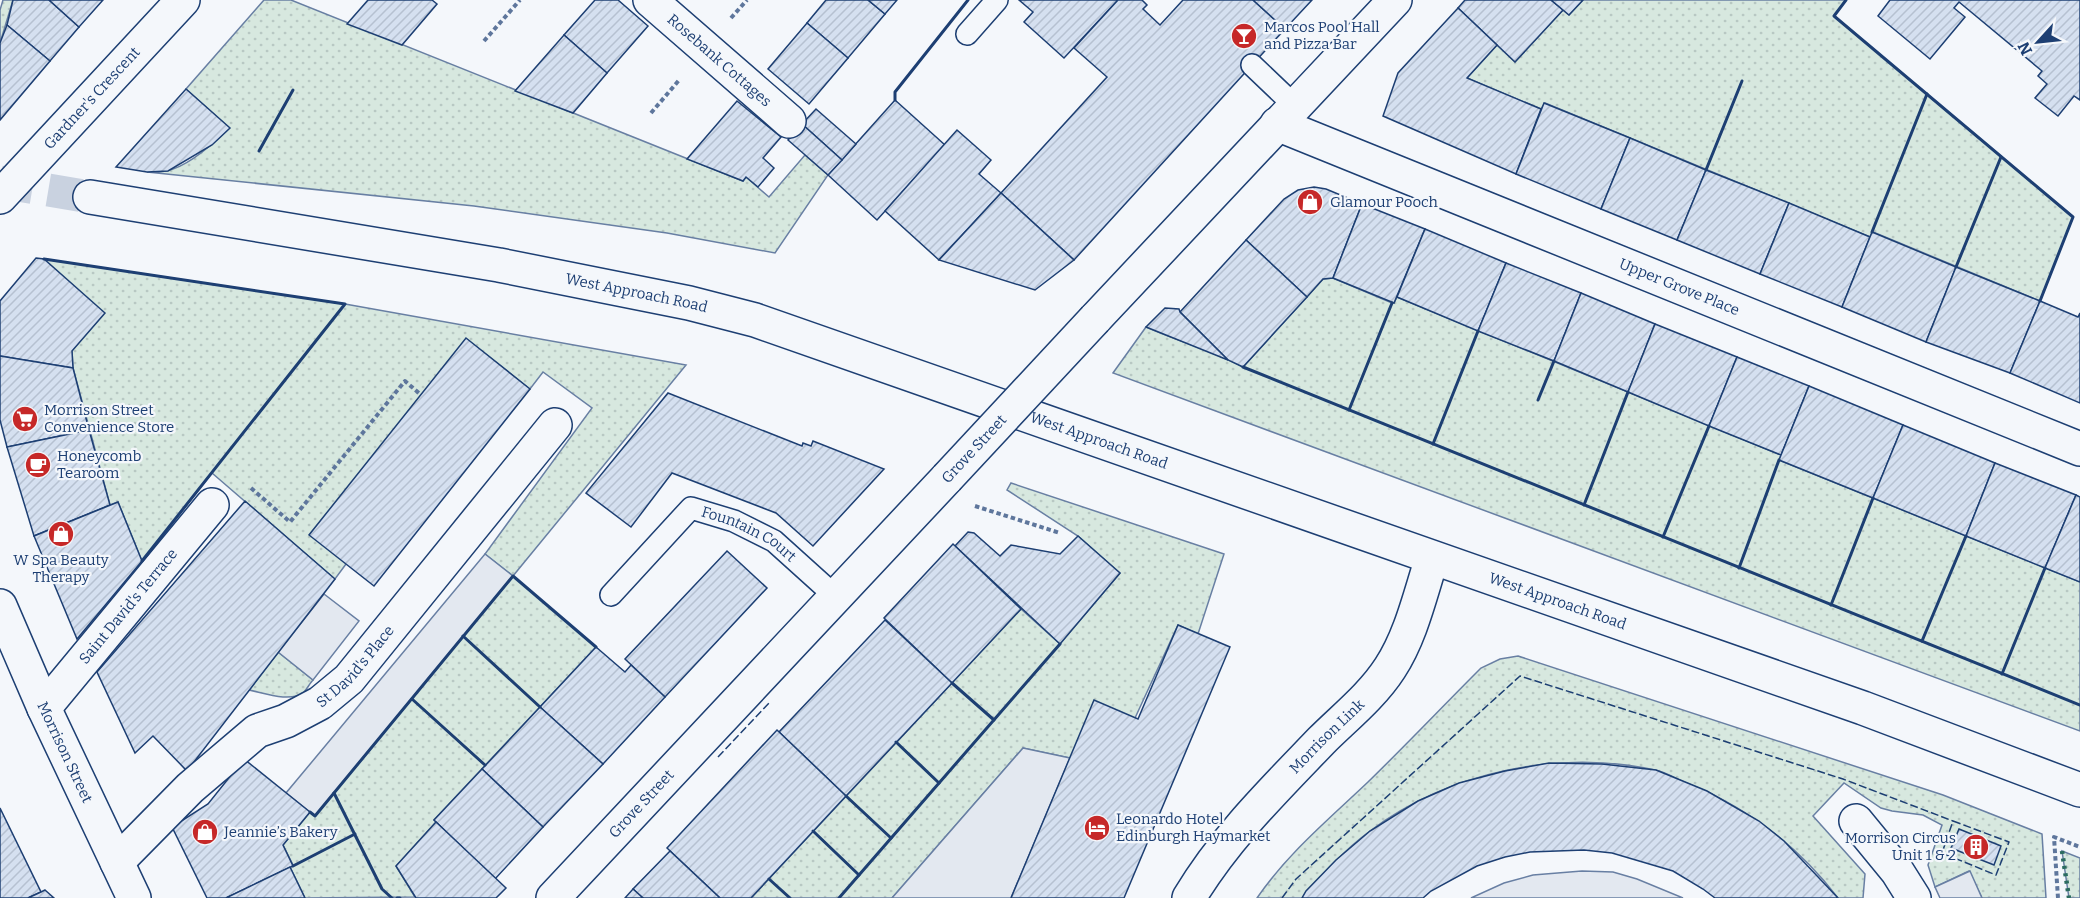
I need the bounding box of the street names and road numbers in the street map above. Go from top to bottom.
street label: Rosebank Cottages [664,10,775,111]
street label: Gardner's Crescent [40,43,144,153]
street label: Upper Grove Place [1616,254,1742,319]
street label: West Approach Road [564,270,710,316]
street label: West Approach Road [1028,408,1170,473]
street label: Grove Street [938,411,1011,487]
street label: Fountain Court [699,503,800,566]
street label: Saint David's Terrace [75,545,181,668]
street label: West Approach Road [1486,569,1629,634]
street label: St David's Place [313,622,398,711]
street label: Morrison Link [1286,695,1368,777]
street label: Morrison Street [33,699,97,806]
street label: Grove Street [605,766,678,842]

